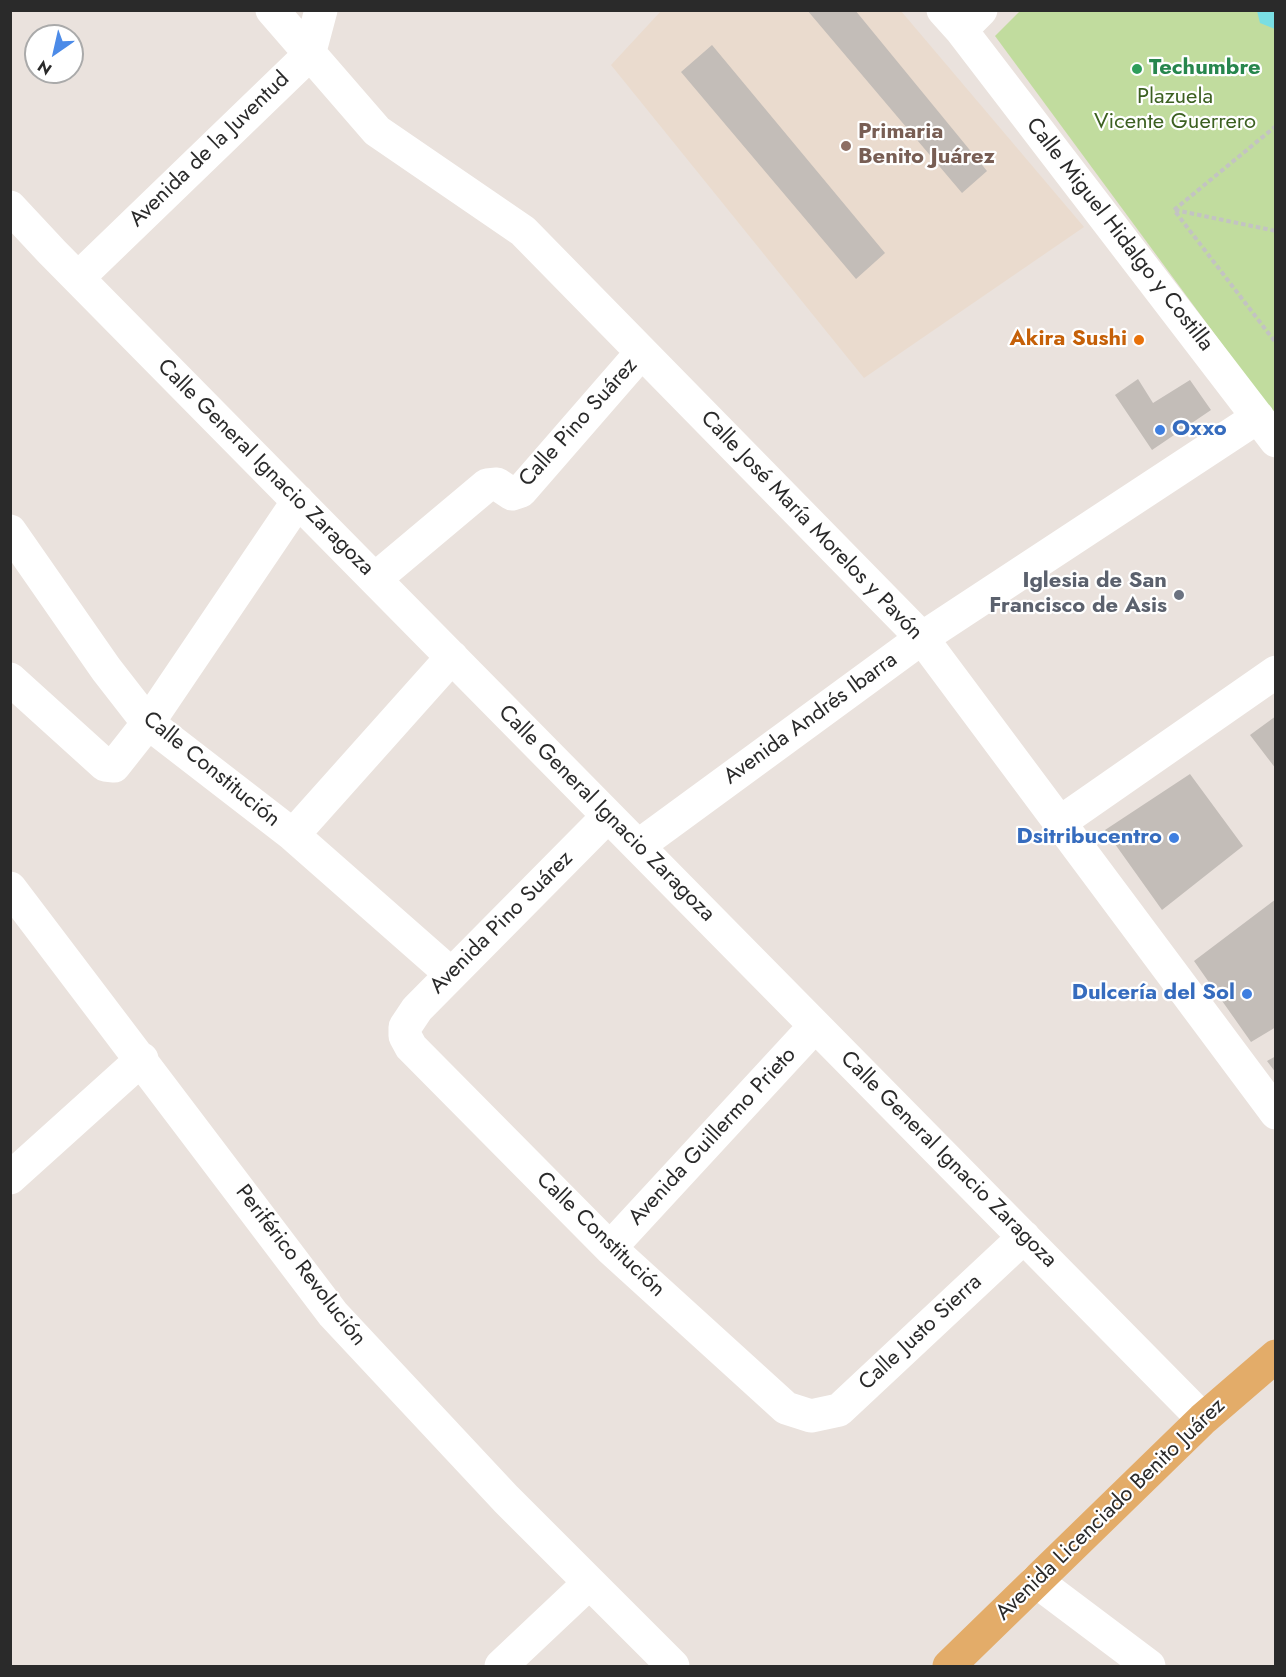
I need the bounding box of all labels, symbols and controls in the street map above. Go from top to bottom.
north arrow [24,24,84,84]
text: N [33,55,56,81]
place label: Techumbre [1149,56,1261,82]
marker: Techumbre [1130,62,1144,76]
street label: Avenida de la Juventud [124,67,296,233]
park label: Plazuela Vicente Guerrero [1094,85,1256,136]
street label: Calle Miguel Hidalgo y Costilla [1020,113,1218,357]
place label: Primaria Benito Juárez [858,120,995,172]
marker: Primaria Benito Juárez [839,139,853,153]
place label: Akira Sushi [1010,327,1127,353]
marker: Akira Sushi [1132,333,1146,347]
street label: Calle Pino Suárez [514,353,644,493]
street label: Calle General Ignacio Zaragoza [151,354,379,582]
street label: Calle José María Morelos y Pavón [694,406,928,646]
place label: Oxxo [1172,417,1227,443]
marker: Oxxo [1153,423,1167,437]
place label: Iglesia de San Francisco de Asis [989,569,1167,620]
marker: Iglesia de San Francisco de Asis [1172,588,1186,602]
street label: Avenida Andrés Ibarra [719,647,903,791]
street label: Calle General Ignacio Zaragoza [492,700,720,928]
street label: Calle Constitución [137,707,285,833]
place label: Dsitribucentro [1017,825,1162,851]
marker: Dsitribucentro [1167,831,1181,845]
street label: Avenida Pino Suárez [425,846,579,1000]
place label: Dulcería del Sol [1072,981,1235,1007]
marker: Dulcería del Sol [1240,987,1254,1001]
street label: Avenida Guillermo Prieto [624,1043,802,1231]
street label: Calle General Ignacio Zaragoza [834,1046,1062,1274]
street label: Calle Constitución [530,1167,670,1303]
street label: Periférico Revolución [229,1180,371,1352]
street label: Calle Justo Sierra [854,1269,988,1397]
street label: Avenida Licenciado Benito Juárez [991,1393,1231,1627]

